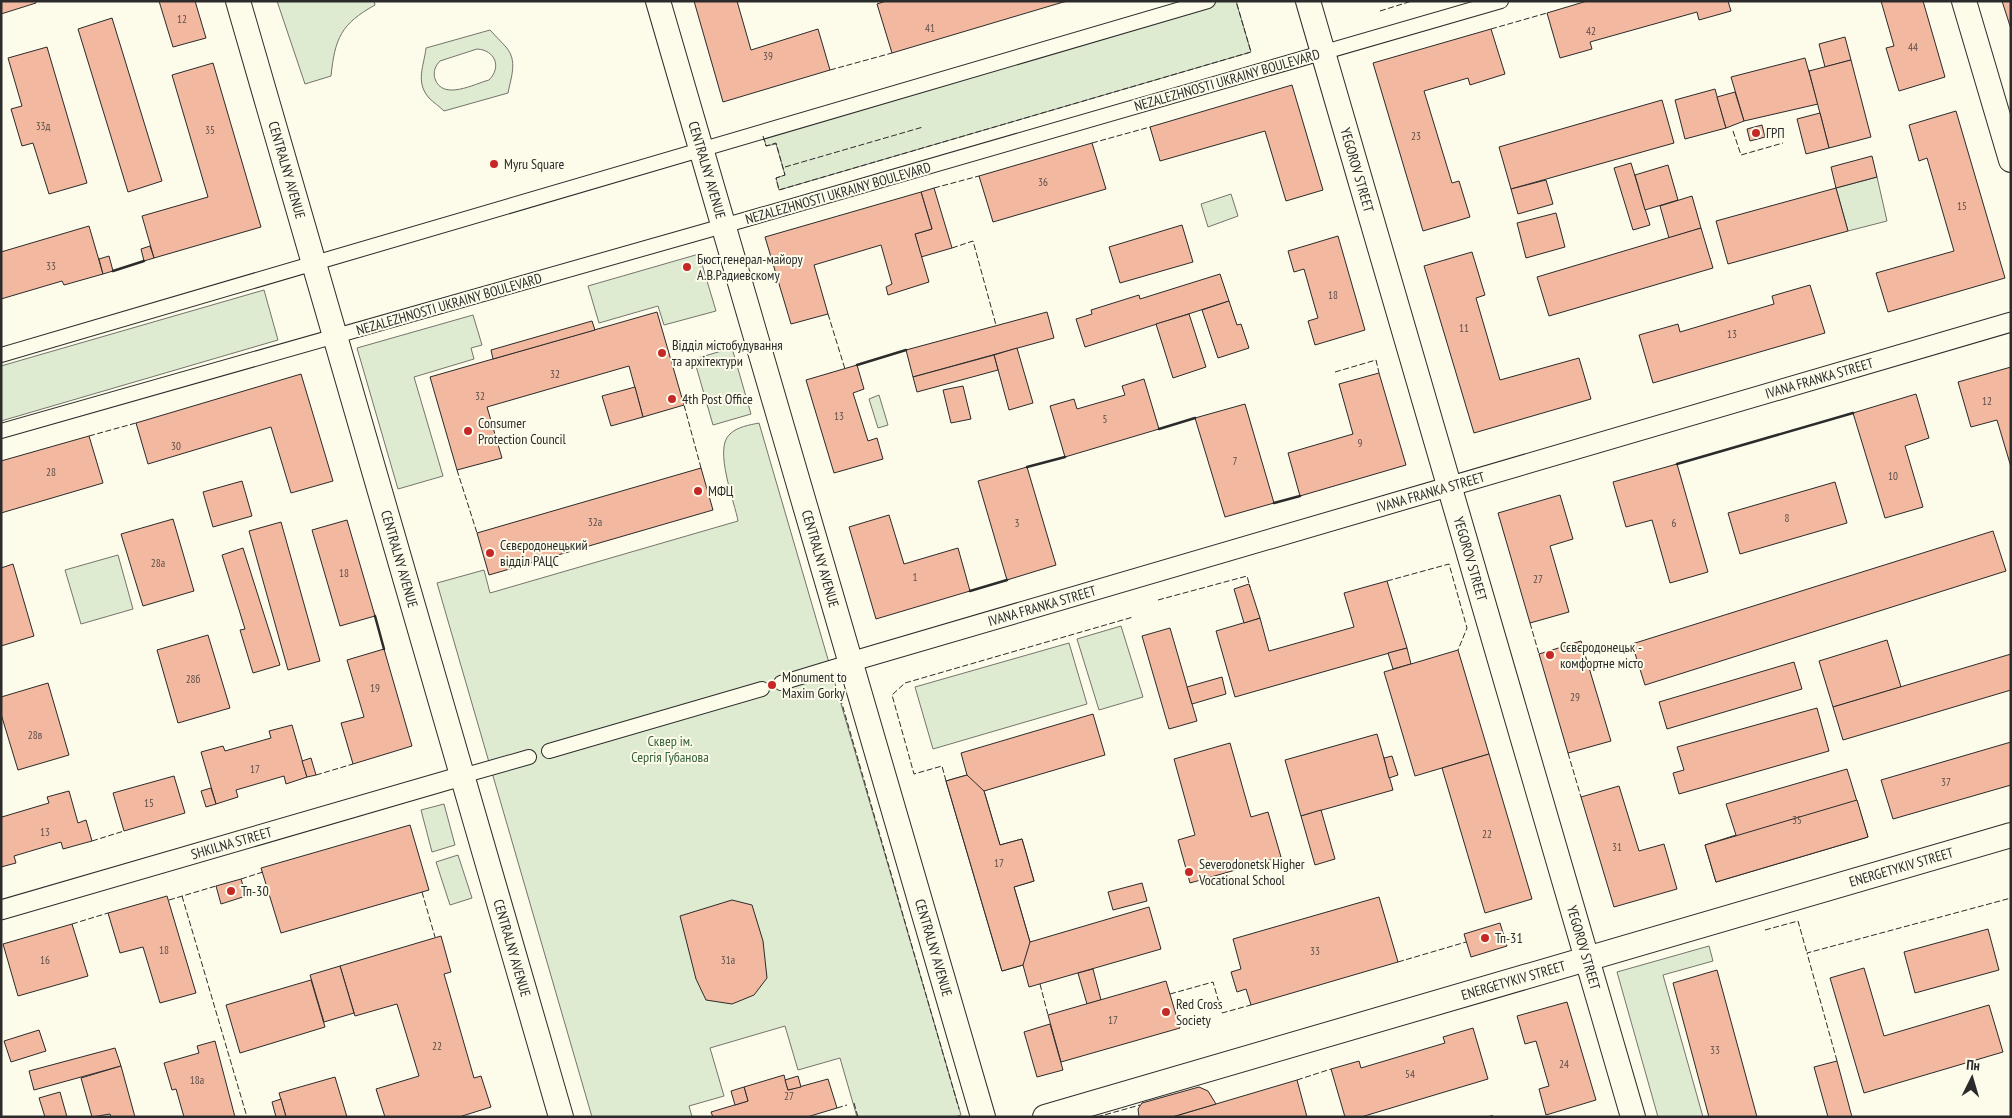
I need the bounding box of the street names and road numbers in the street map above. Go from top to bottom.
street label: NEZALEZHNOSTI UKRAINY BOULEVARD [1132,45,1322,115]
street label: CENTRALNY AVENUE [264,119,310,221]
street label: CENTRALNY AVENUE [684,119,730,221]
street label: YEGOROV STREET [1336,126,1378,215]
street label: NEZALEZHNOSTI UKRAINY BOULEVARD [743,158,933,228]
street label: NEZALEZHNOSTI UKRAINY BOULEVARD [354,269,544,339]
street label: IVANA FRANKA STREET [1763,354,1876,403]
street label: IVANA FRANKA STREET [1374,467,1488,516]
street label: CENTRALNY AVENUE [377,508,422,610]
street label: CENTRALNY AVENUE [798,508,843,610]
street label: YEGOROV STREET [1450,515,1491,604]
street label: IVANA FRANKA STREET [986,581,1099,630]
street label: SHKILNA STREET [189,823,275,863]
street label: ENERGETYKIV STREET [1847,843,1956,891]
street label: CENTRALNY AVENUE [489,897,535,999]
street label: CENTRALNY AVENUE [911,897,956,999]
street label: YEGOROV STREET [1563,903,1605,993]
street label: ENERGETYKIV STREET [1459,956,1568,1004]

